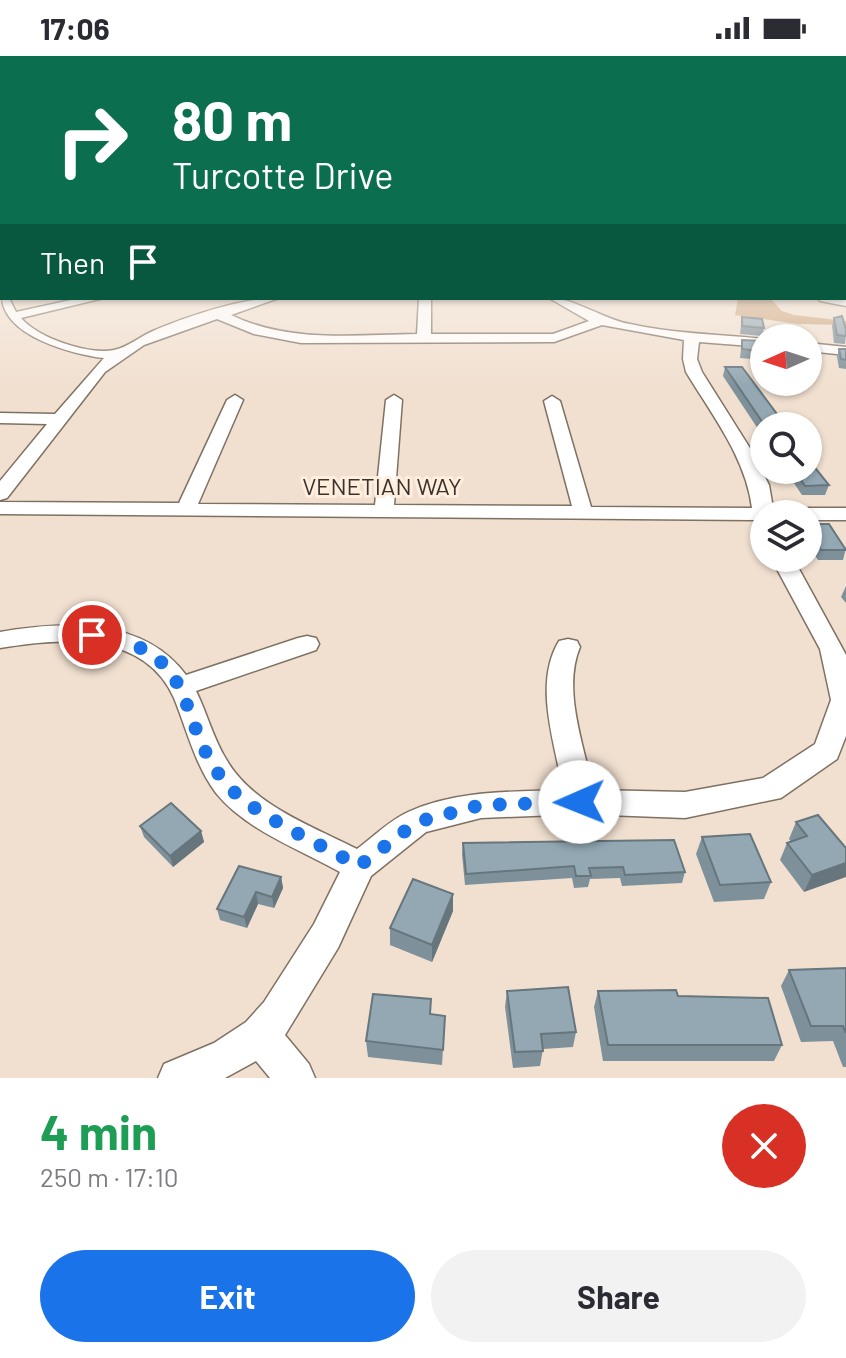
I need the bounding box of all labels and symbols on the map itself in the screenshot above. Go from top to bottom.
north arrow [750,324,822,396]
street label: VENETIAN WAY [302,471,462,500]
pin [58,601,126,669]
position arrow [538,760,622,844]

